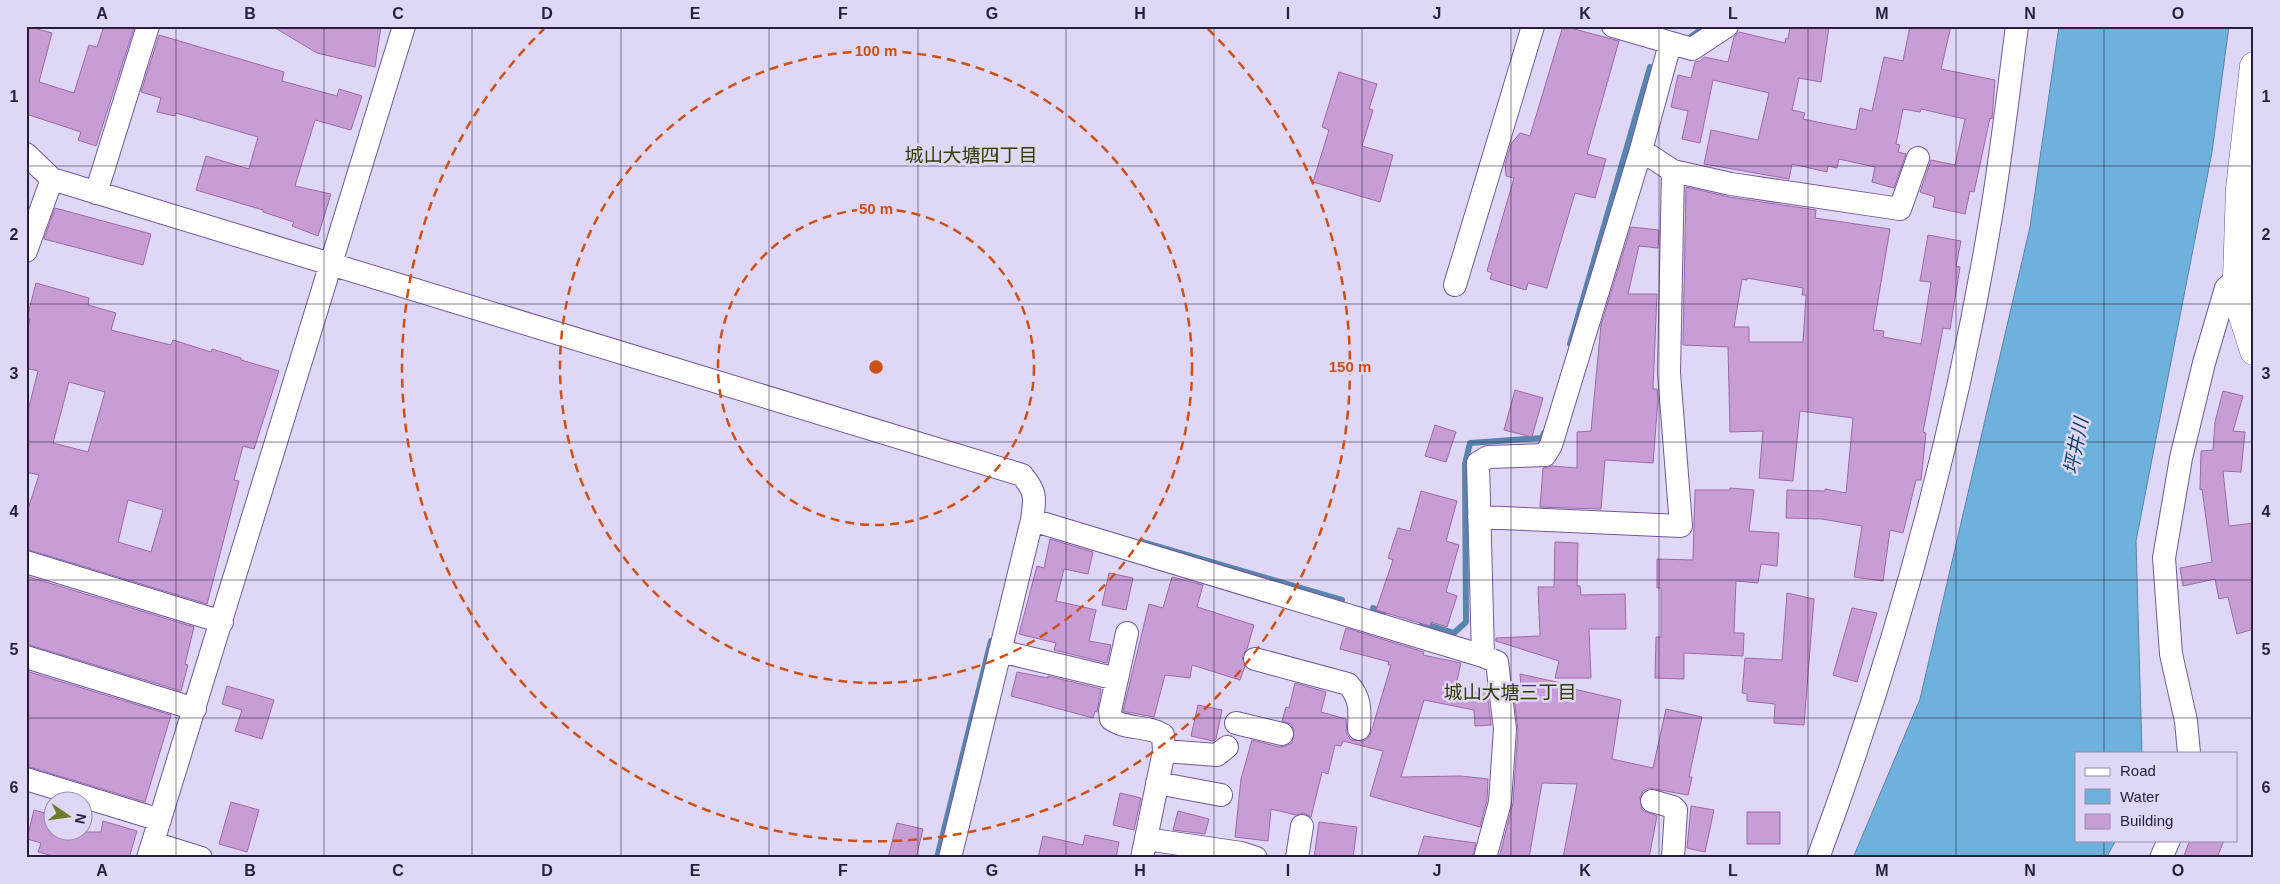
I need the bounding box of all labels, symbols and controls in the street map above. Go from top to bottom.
text: A [96,5,108,22]
text: B [244,5,256,22]
text: C [392,5,404,22]
text: D [541,5,553,22]
text: E [690,5,701,22]
text: F [838,5,848,22]
text: G [986,5,998,22]
text: H [1134,5,1146,22]
text: I [1286,5,1290,22]
text: J [1433,5,1441,22]
text: K [1579,5,1591,22]
text: L [1728,5,1738,22]
text: M [1875,5,1889,22]
text: N [2024,5,2036,22]
text: O [2172,5,2184,22]
text: 100 m [855,42,897,59]
text: 1 [10,88,19,105]
text: 1 [2262,88,2271,105]
district label: 城山大塘四丁目 [904,145,1038,166]
text: 50 m [859,200,893,217]
text: 2 [10,226,19,243]
text: 2 [2262,226,2271,243]
centre of rings [867,358,885,376]
text: 150 m [1329,358,1371,375]
text: 3 [10,365,19,382]
text: 3 [2262,365,2271,382]
water label: 坪井川 [2060,414,2092,476]
text: 4 [10,503,19,520]
text: 4 [2262,503,2271,520]
text: 5 [10,641,19,658]
text: 5 [2262,641,2271,658]
district label: 城山大塘三丁目 [1443,682,1577,703]
legend [2075,752,2238,842]
text: Road [2120,762,2156,779]
text: 6 [10,779,19,796]
text: 6 [2262,779,2271,796]
text: Water [2120,788,2159,805]
north arrow [42,792,92,842]
text: N [72,812,90,826]
text: Building [2120,812,2173,829]
text: A [96,862,108,879]
text: B [244,862,256,879]
text: C [392,862,404,879]
text: D [541,862,553,879]
text: E [690,862,701,879]
text: F [838,862,848,879]
text: G [986,862,998,879]
text: H [1134,862,1146,879]
text: I [1286,862,1290,879]
text: J [1433,862,1441,879]
text: K [1579,862,1591,879]
text: L [1728,862,1738,879]
text: M [1875,862,1889,879]
text: N [2024,862,2036,879]
text: O [2172,862,2184,879]

